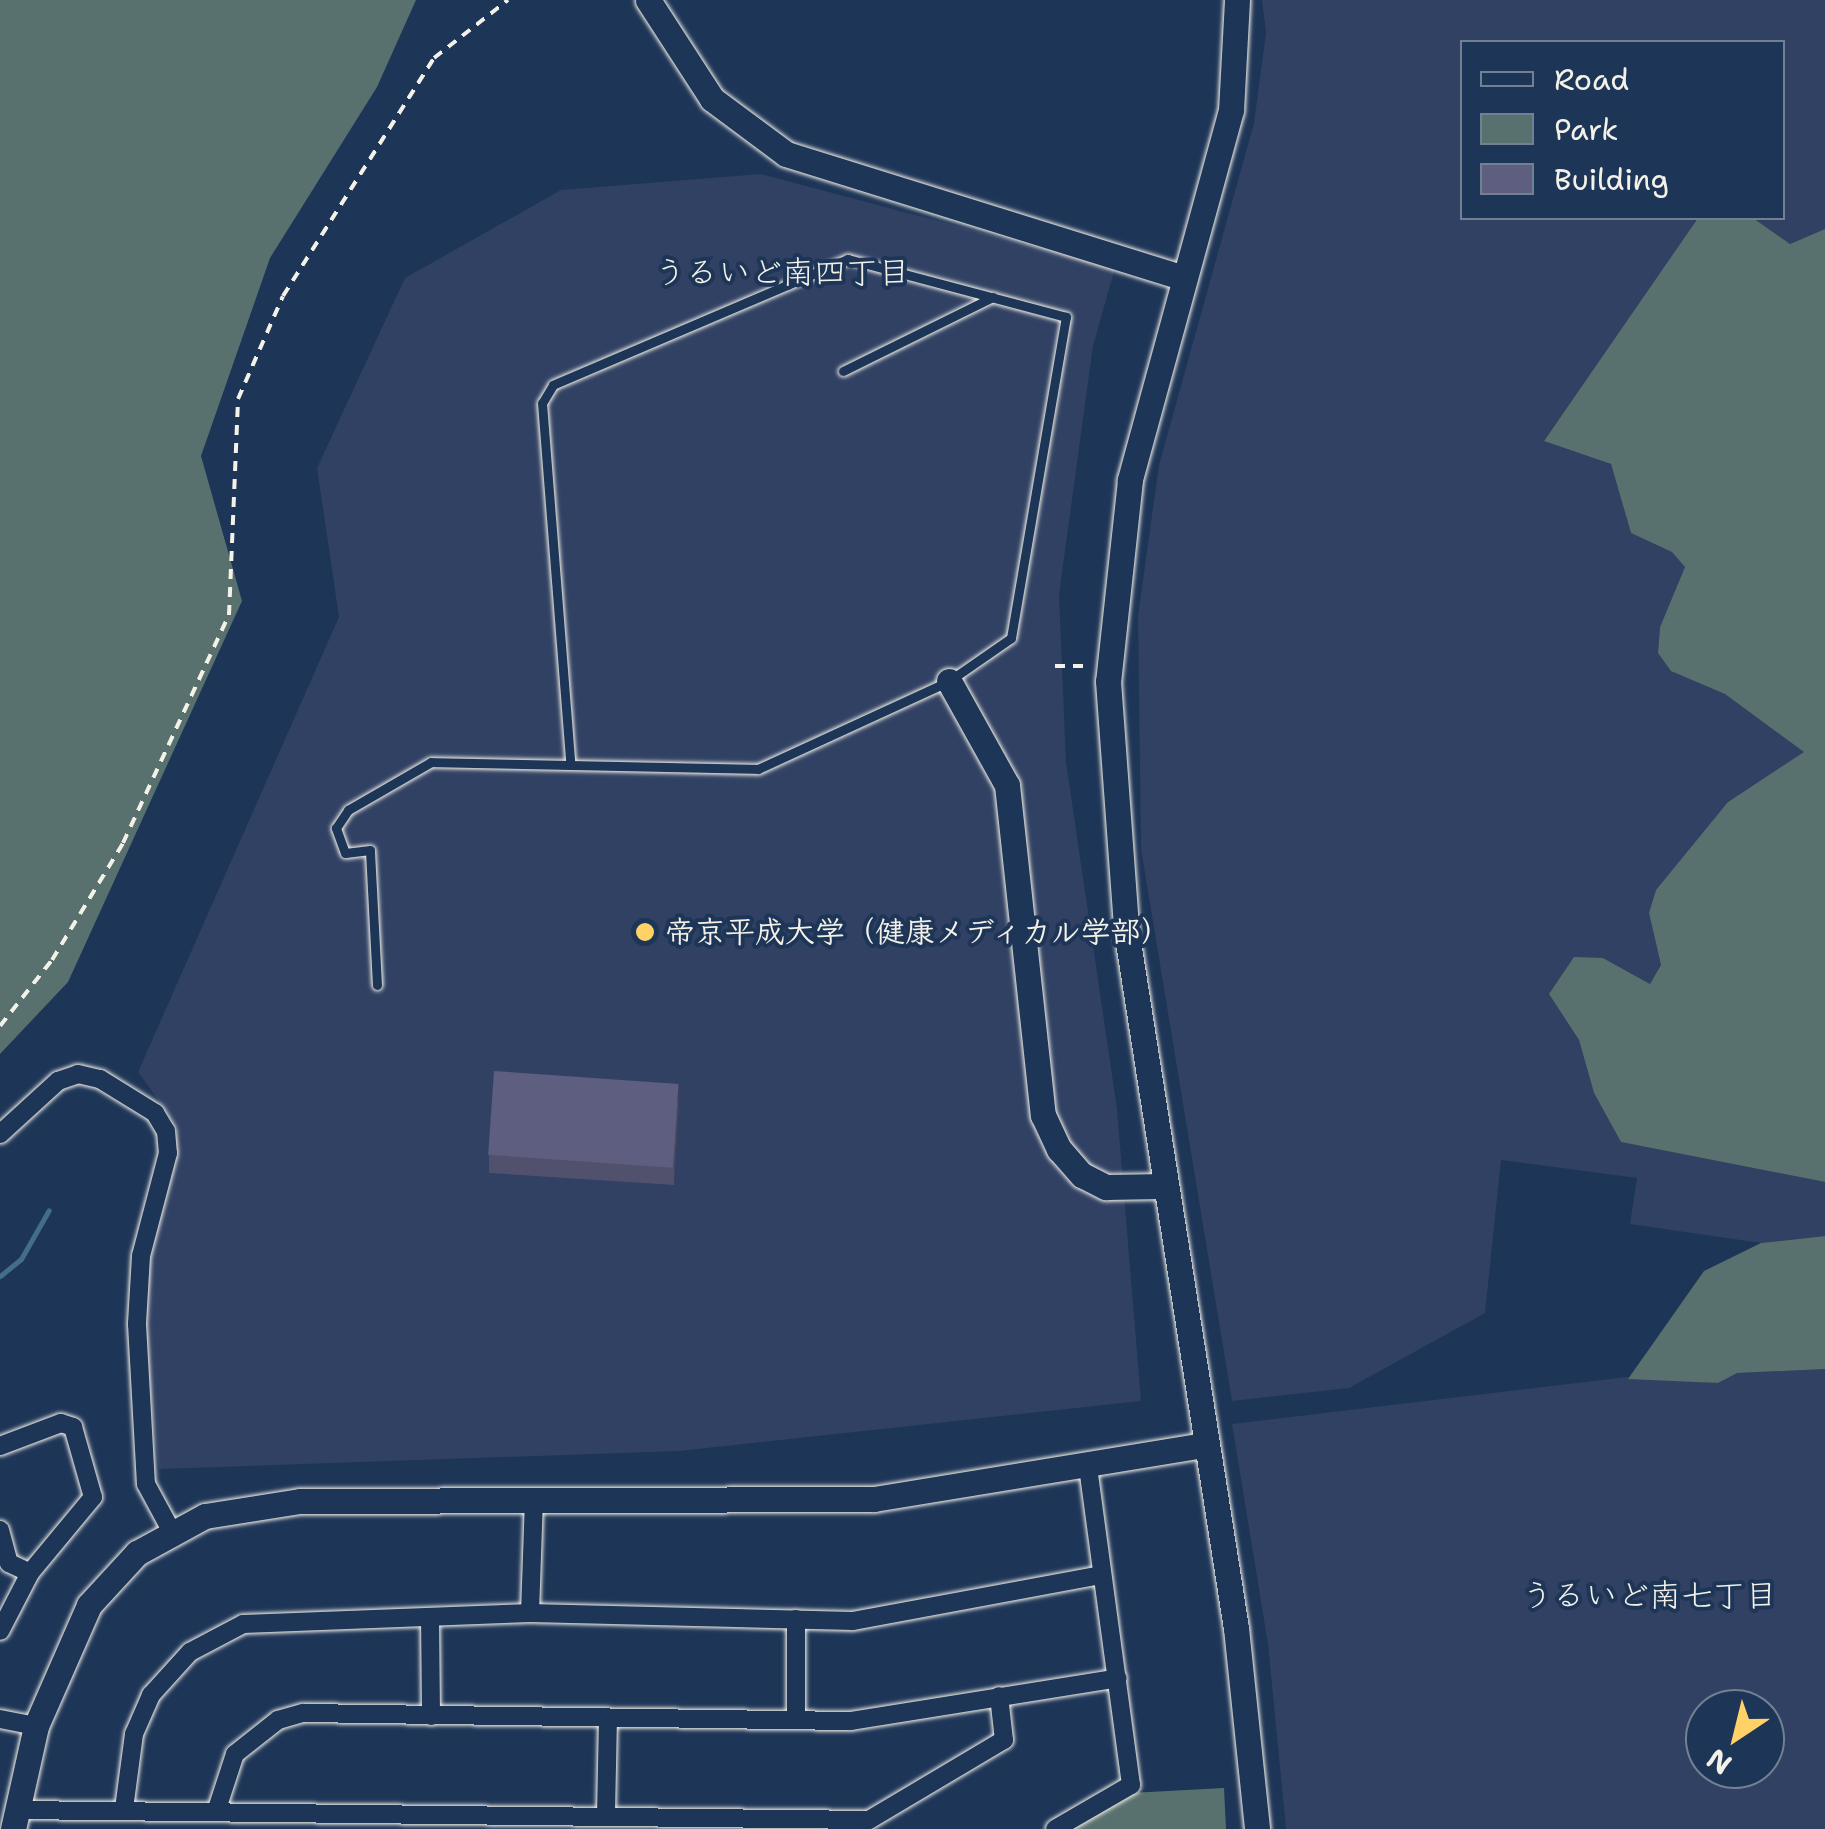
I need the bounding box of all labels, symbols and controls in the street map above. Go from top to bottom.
legend [1460,40,1785,220]
text: Road [1554,59,1629,100]
text: Park [1554,109,1618,150]
text: Building [1554,159,1669,200]
district label: うるいど南四丁目 [654,253,910,291]
place label: 帝京平成大学（健康メディカル学部） [665,914,1175,950]
marker: 帝京平成大学（健康メディカル学部） [634,921,656,943]
district label: うるいど南七丁目 [1521,1576,1777,1614]
north arrow [1685,1689,1785,1789]
text: N [1699,1740,1739,1784]

